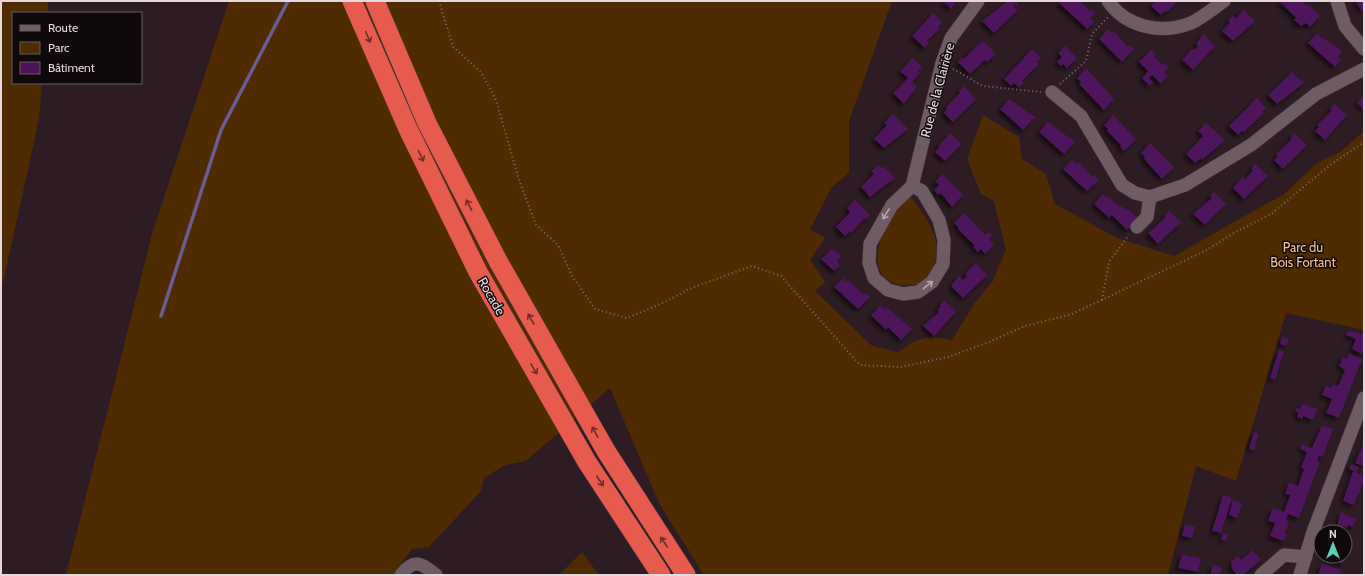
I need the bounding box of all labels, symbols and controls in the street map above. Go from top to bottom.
legend [12,12,142,84]
text: Route [48,20,78,35]
one-way arrow [365,30,372,42]
text: Parc [48,40,70,55]
street label: Rue de la Clairière [917,41,957,139]
text: Bâtiment [48,60,95,75]
one-way arrow [418,149,425,161]
one-way arrow [465,199,473,211]
one-way arrow [882,208,890,219]
park label: Parc du Bois Fortant [1270,239,1336,270]
street label: Rocade [475,274,509,318]
one-way arrow [922,280,933,289]
one-way arrow [527,313,535,325]
one-way arrow [530,363,538,375]
one-way arrow [591,426,599,438]
one-way arrow [596,475,604,486]
north arrow [1313,524,1353,564]
text: N [1329,527,1337,541]
one-way arrow [660,537,669,548]

